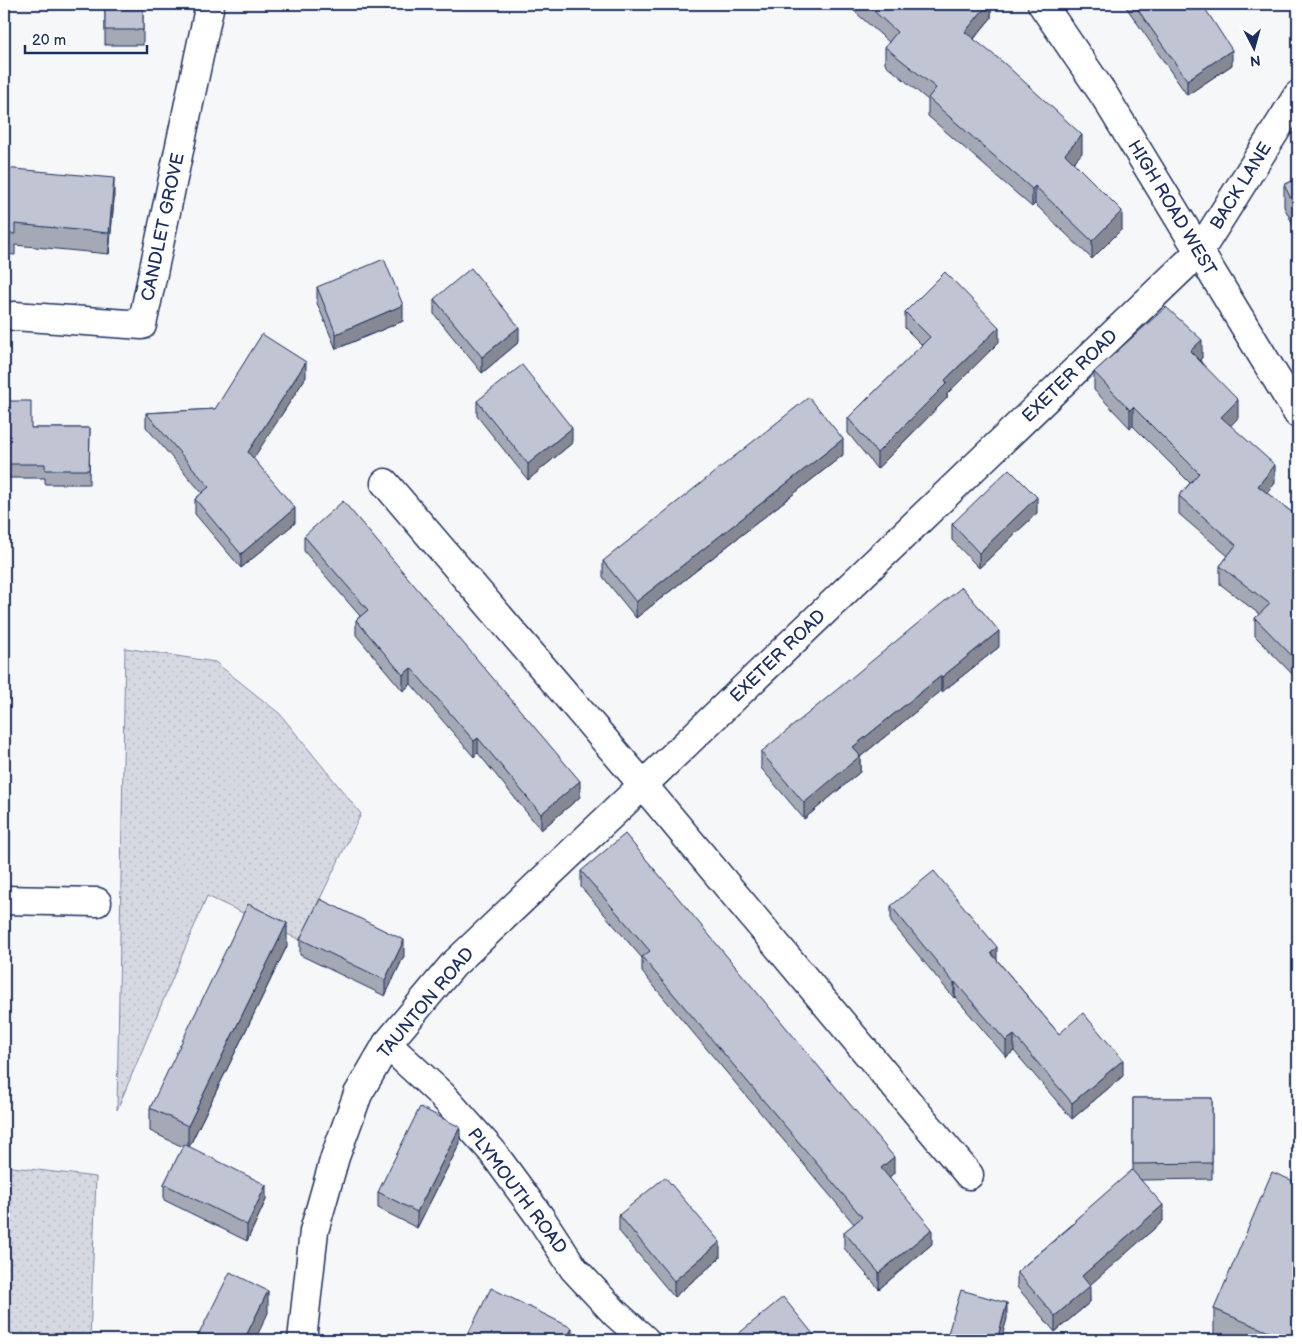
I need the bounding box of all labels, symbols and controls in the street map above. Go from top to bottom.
scale bar [25,22,148,54]
north arrow [1230,22,1280,72]
text: 20 m [32,31,66,50]
text: N [1249,51,1261,69]
street label: HIGH ROAD WEST [1123,137,1221,280]
street label: BACK LANE [1206,138,1276,233]
street label: CANDLET GROVE [137,151,189,303]
street label: EXETER ROAD [1018,325,1122,427]
street label: EXETER ROAD [726,605,830,707]
street label: TAUNTON ROAD [374,943,478,1063]
street label: PLYMOUTH ROAD [463,1124,571,1258]

